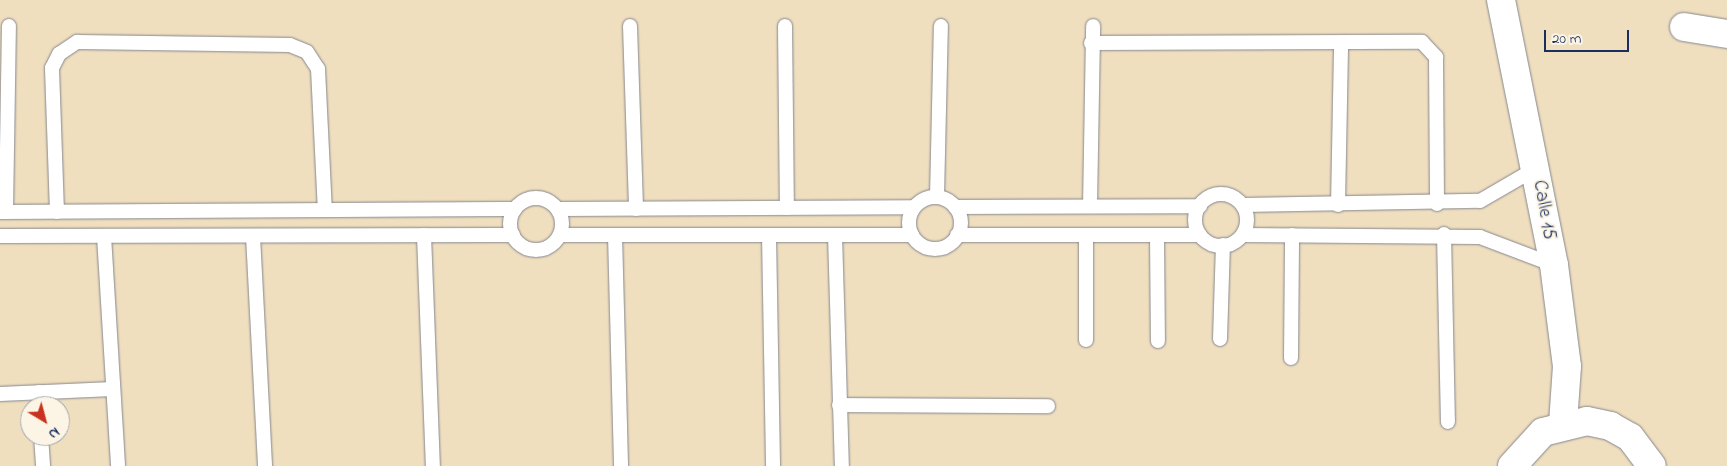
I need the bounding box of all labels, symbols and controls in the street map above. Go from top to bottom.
scale bar [1547,20,1632,52]
text: 20 m [1552,28,1581,50]
street label: Calle 15 [1527,178,1561,242]
north arrow [20,396,70,446]
text: N [44,421,64,444]

